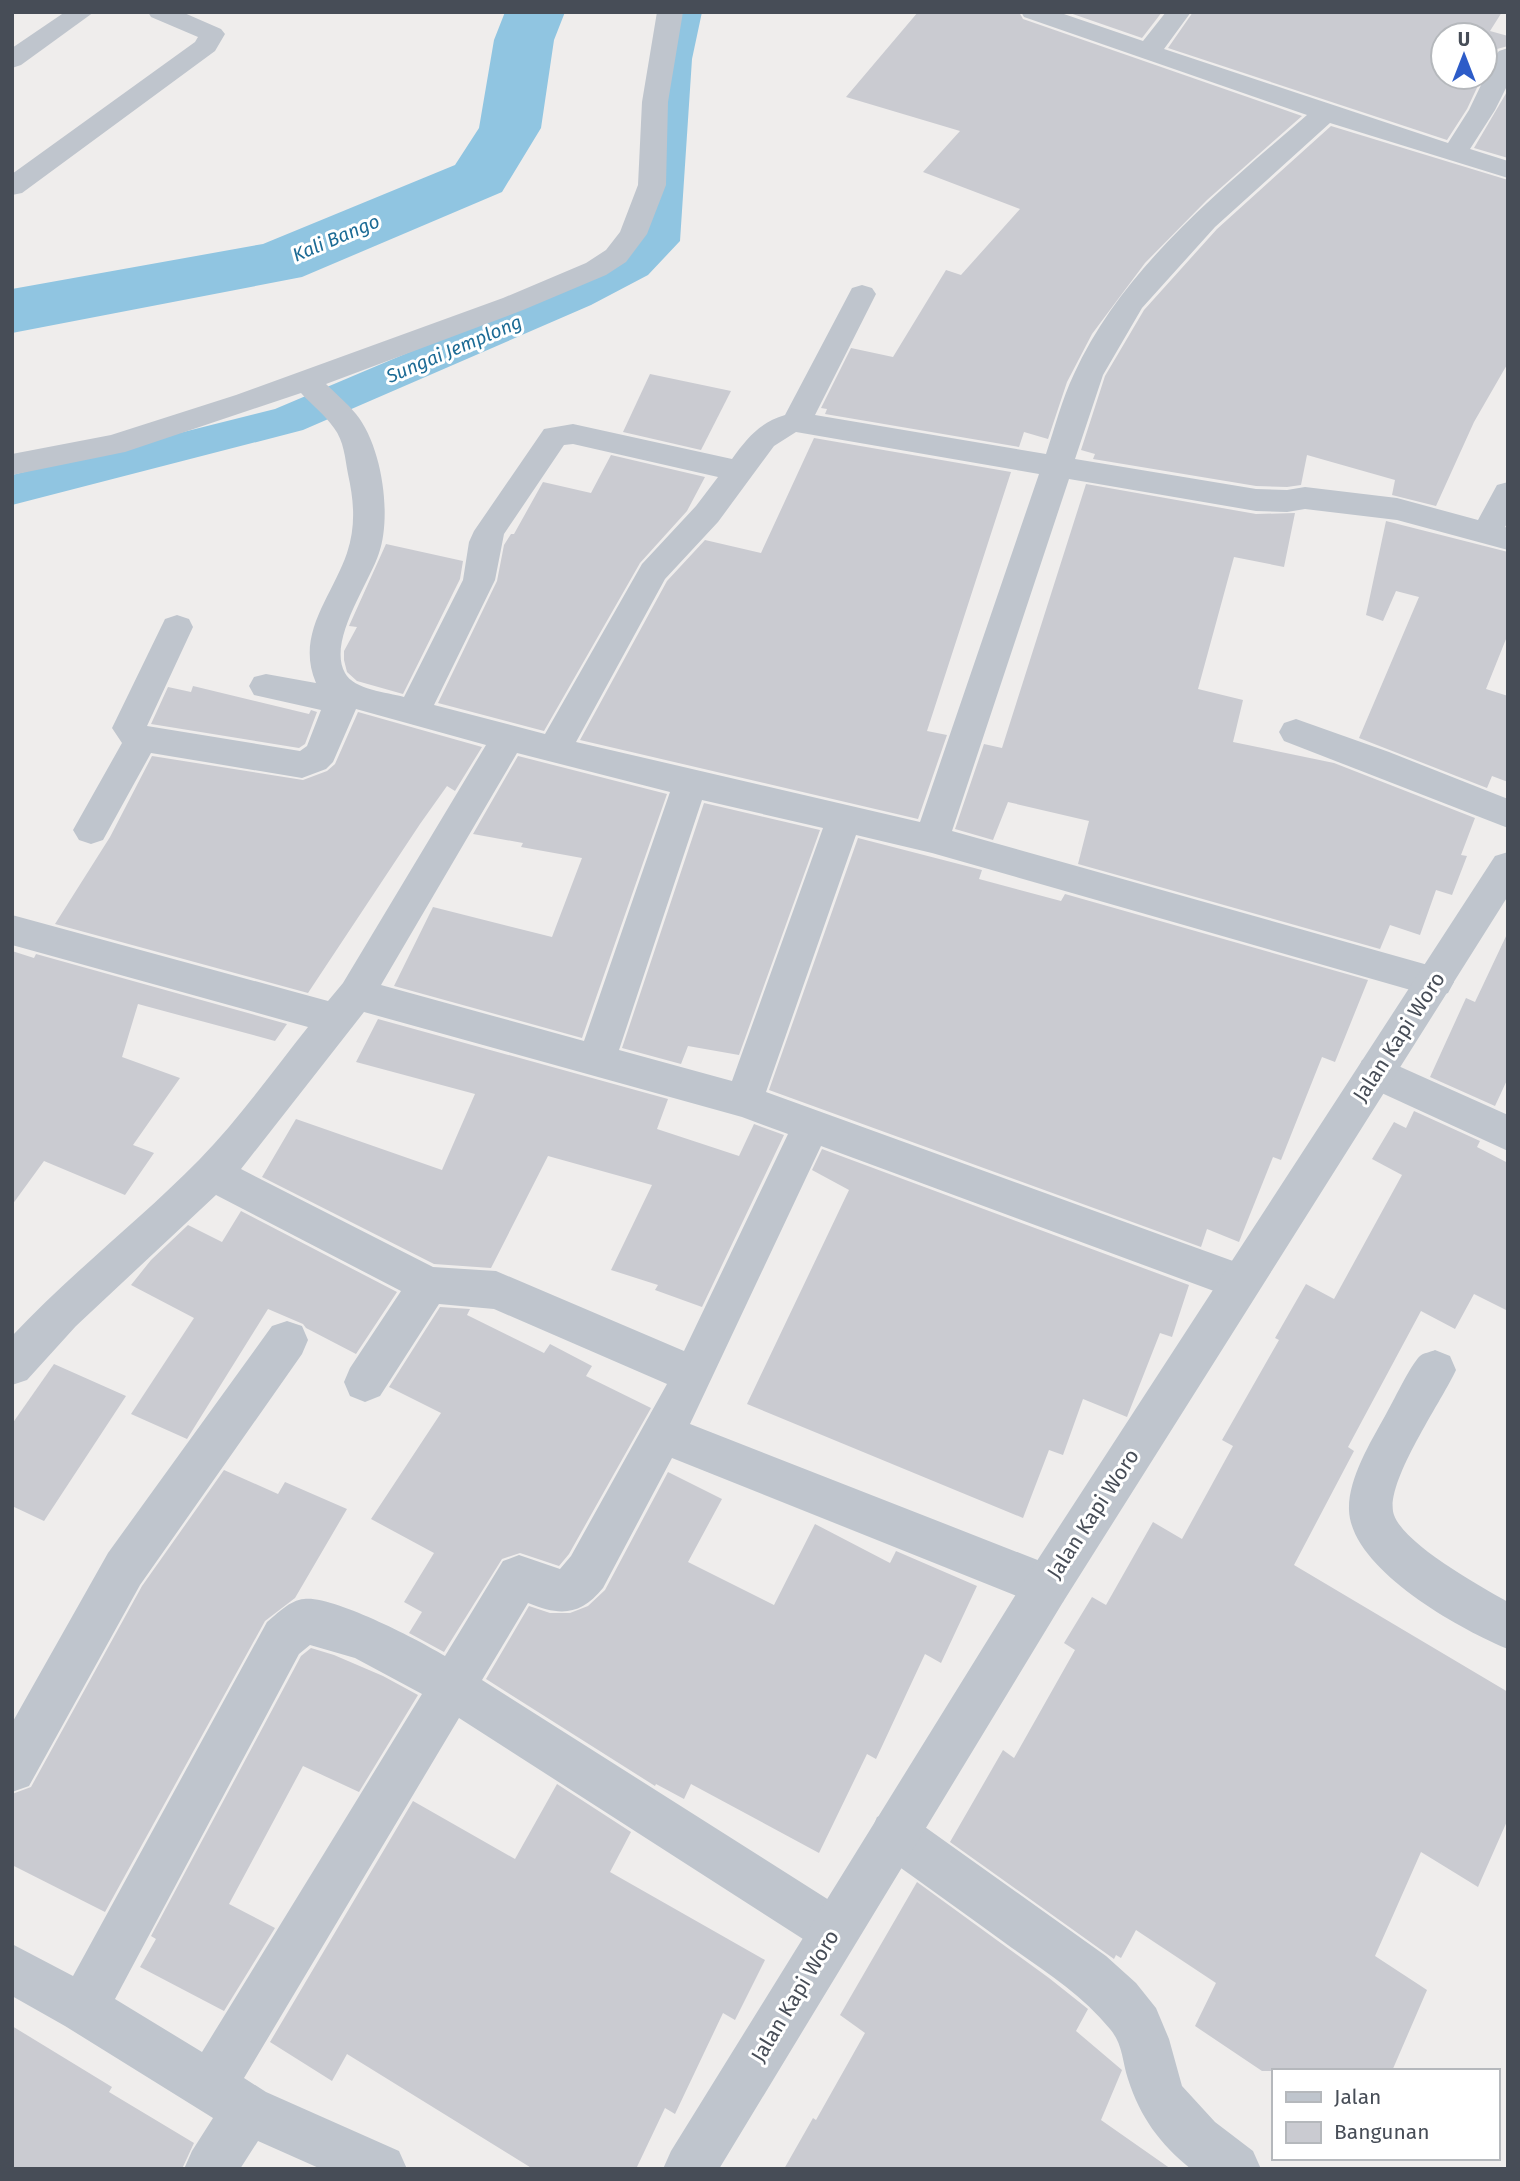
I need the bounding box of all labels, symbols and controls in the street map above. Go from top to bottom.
north arrow [1429,21,1499,91]
text: U [1458,28,1470,51]
water label: Kali Bango [289,209,383,267]
water label: Sungai Jemplong [382,310,525,388]
street label: Jalan Kapi Woro [1347,967,1451,1107]
street label: Jalan Kapi Woro [1041,1444,1145,1584]
street label: Jalan Kapi Woro [745,1925,845,2067]
legend [1272,2069,1499,2160]
text: Jalan [1334,2084,1381,2110]
text: Bangunan [1334,2119,1429,2145]

